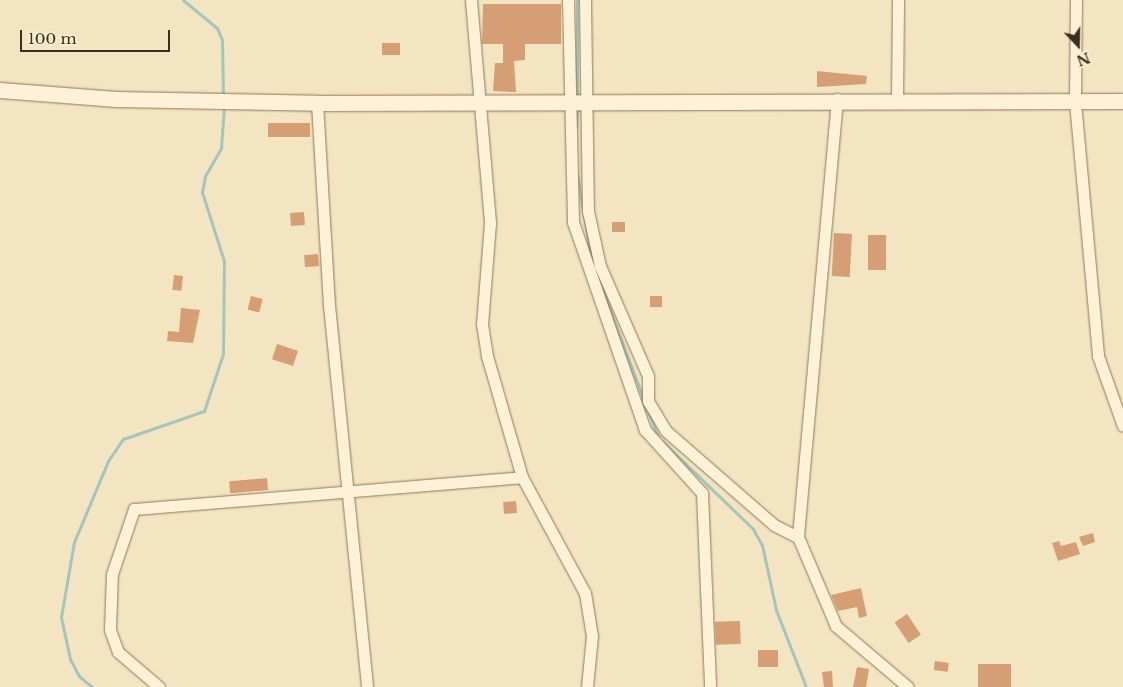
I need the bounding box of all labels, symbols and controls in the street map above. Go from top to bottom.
scale bar [22,20,172,52]
north arrow [1053,20,1103,70]
text: 100 m [28,29,77,48]
text: N [1074,48,1093,70]

